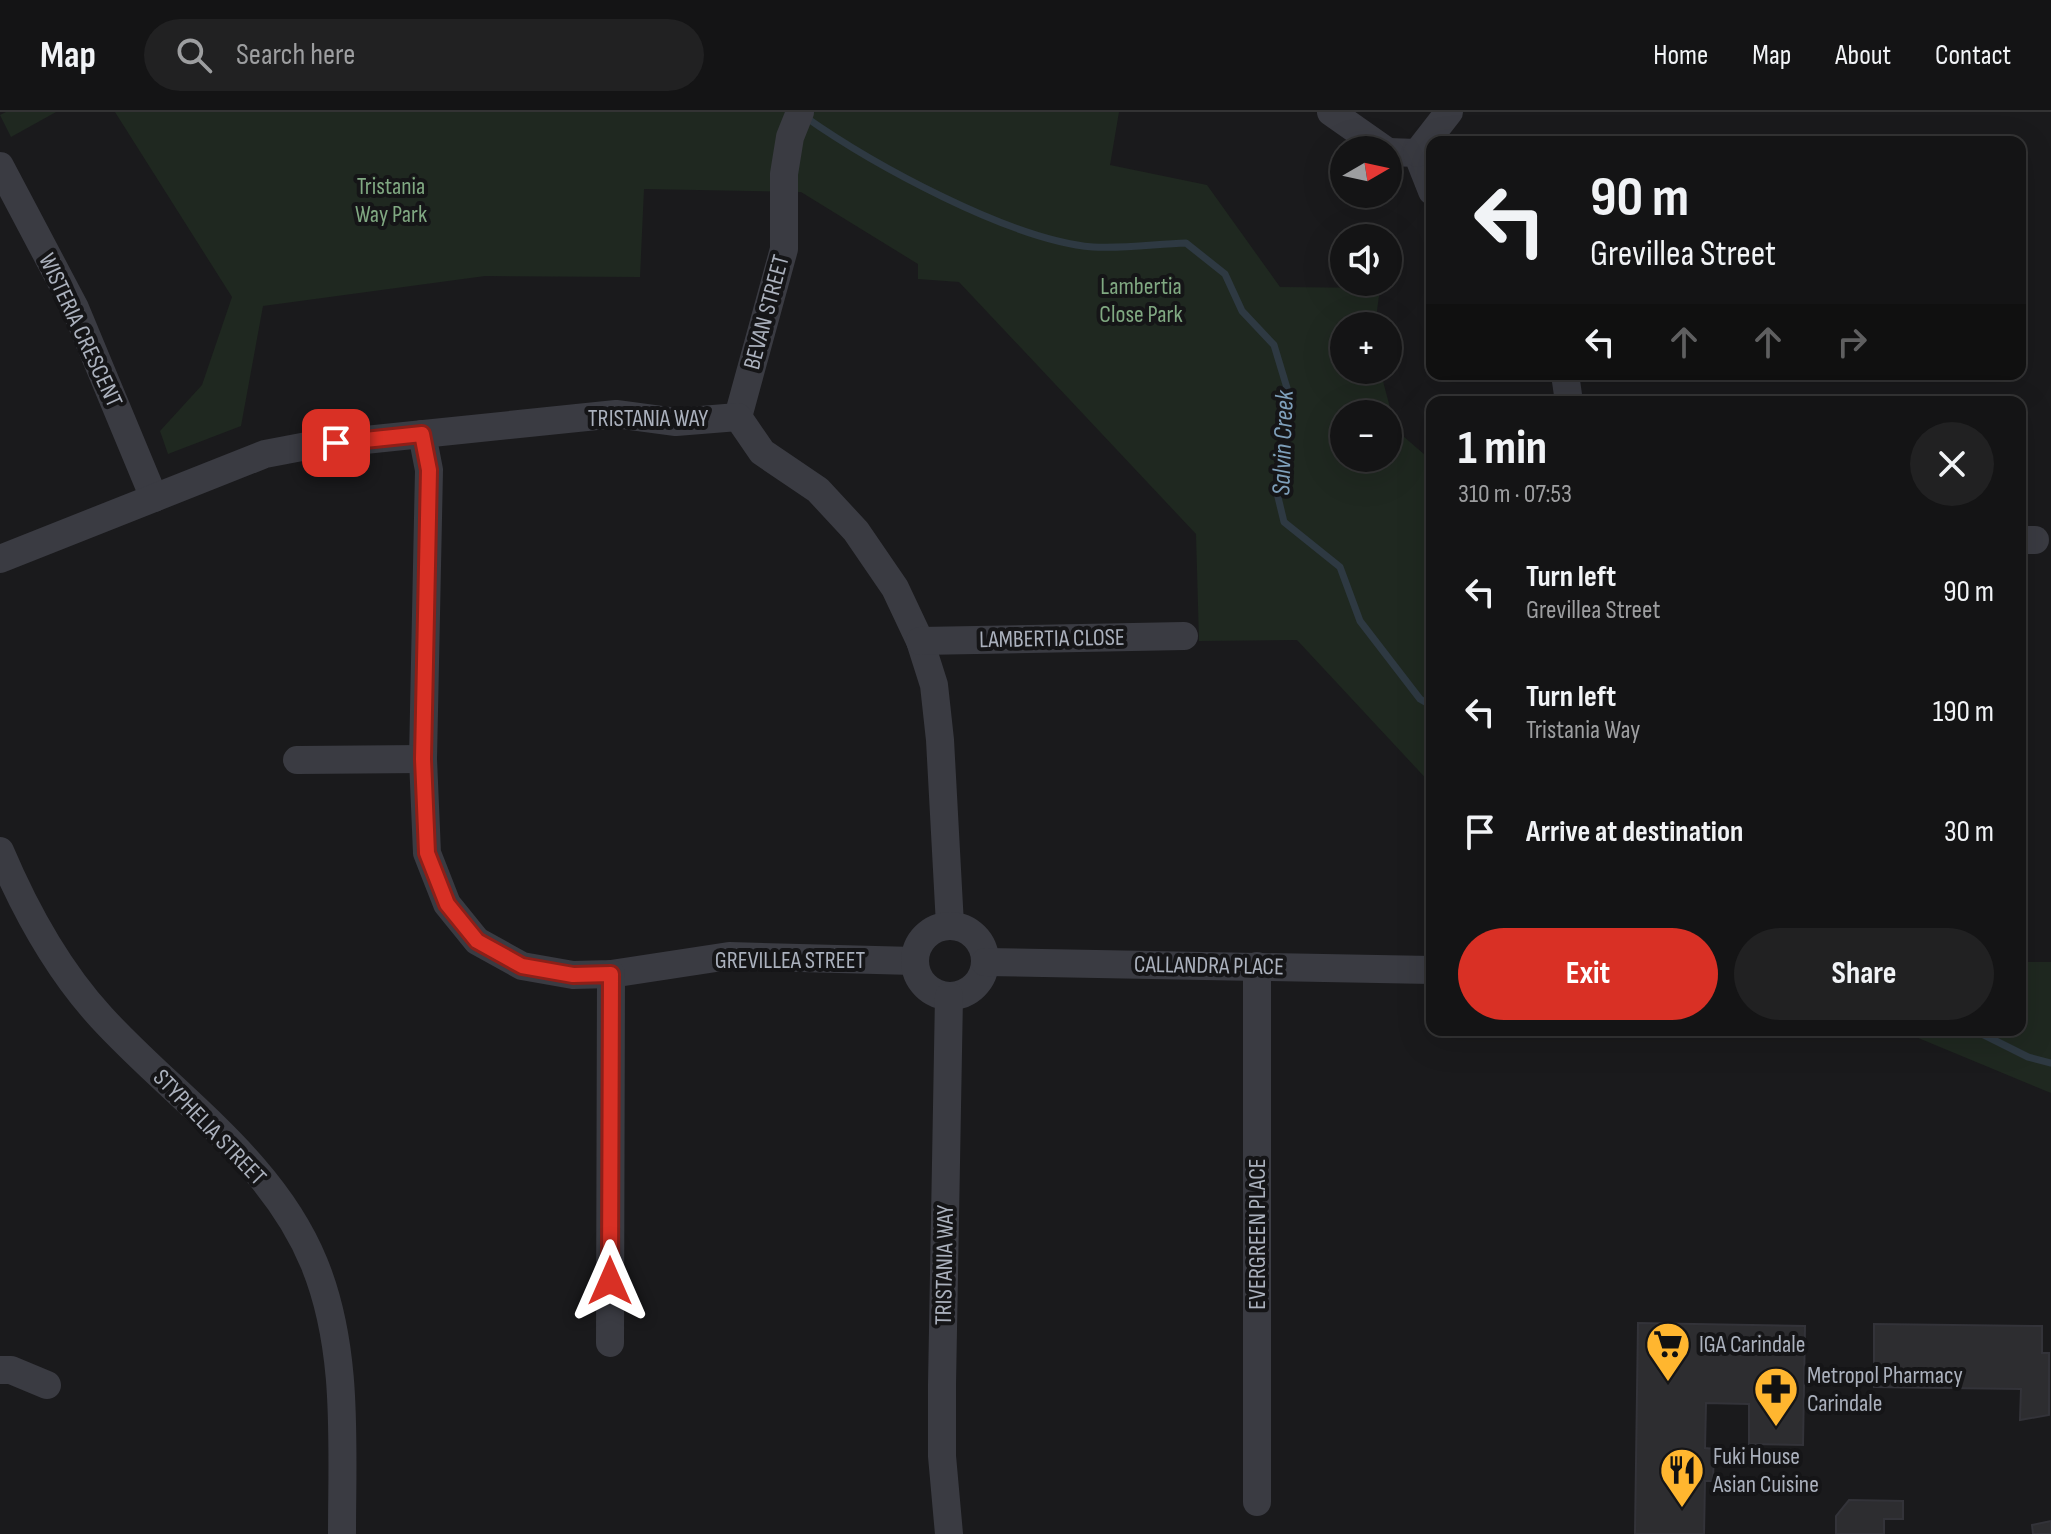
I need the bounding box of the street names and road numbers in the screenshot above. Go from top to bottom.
street label: WISTERIA CRESCENT [32,249,129,412]
street label: BEVAN STREET [737,251,796,373]
street label: TRISTANIA WAY [588,404,708,433]
street label: LAMBERTIA CLOSE [979,623,1125,654]
street label: GREVILLEA STREET [715,946,866,975]
street label: CALLANDRA PLACE [1134,950,1284,981]
street label: STYPHELIA STREET [147,1063,272,1192]
street label: EVERGREEN PLACE [1243,1158,1272,1310]
street label: TRISTANIA WAY [929,1205,960,1325]

